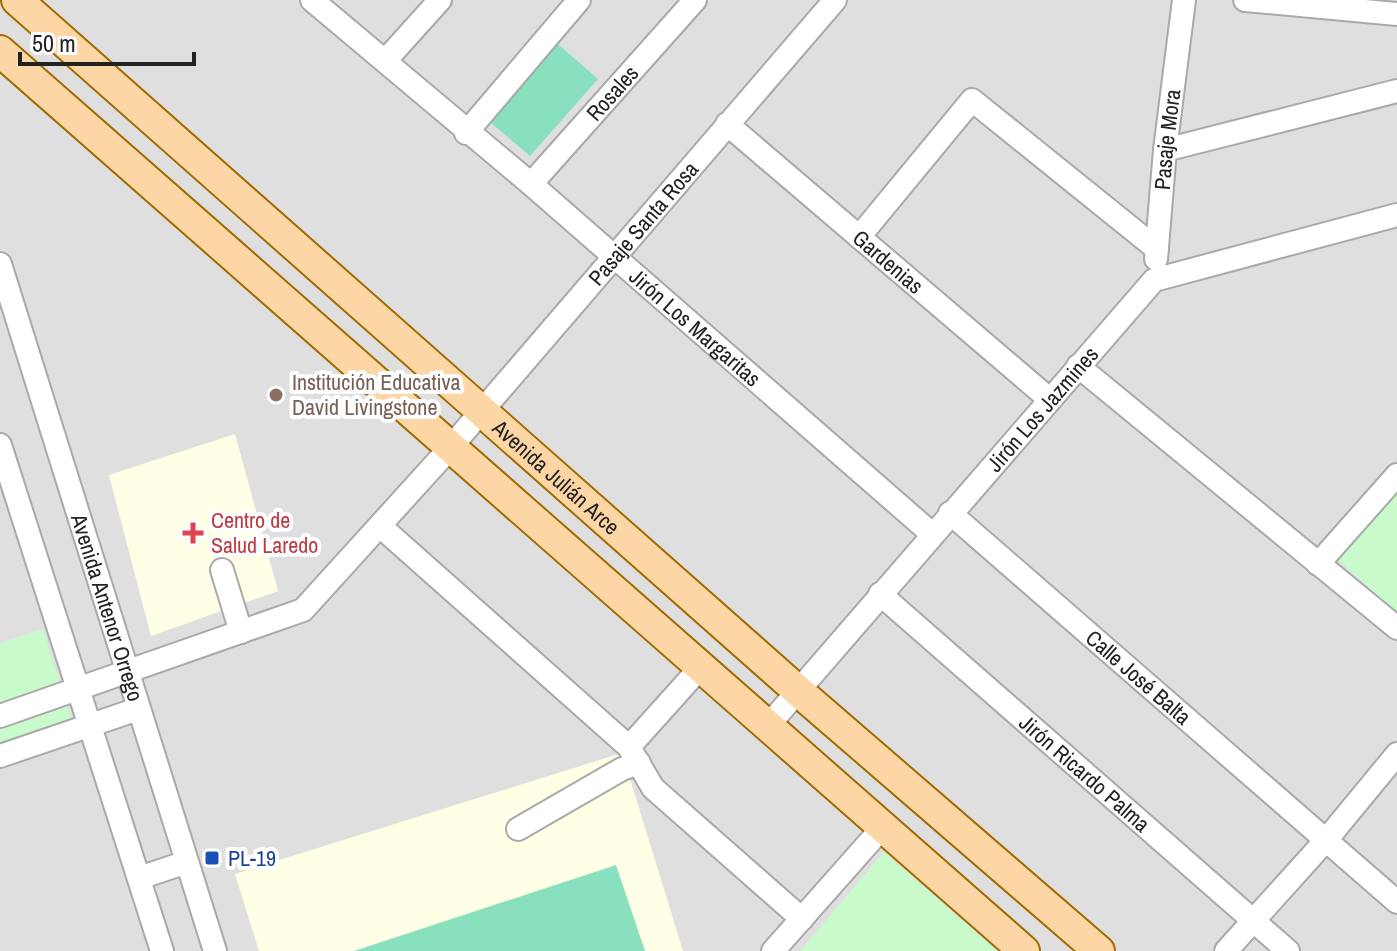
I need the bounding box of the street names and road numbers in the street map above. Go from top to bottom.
street label: Rosales [579,59,645,127]
street label: Pasaje Mora [1147,87,1188,191]
street label: Pasaje Santa Rosa [581,155,705,292]
street label: Gardenias [846,223,930,300]
street label: Jirón Los Margaritas [623,262,767,393]
street label: Jirón Los Jazmines [980,340,1105,478]
street label: Avenida Julián Arce [486,412,626,541]
street label: Avenida Antenor Orrego [64,509,151,705]
street label: Calle José Balta [1079,623,1198,731]
street label: Jirón Ricardo Palma [1013,708,1157,839]

